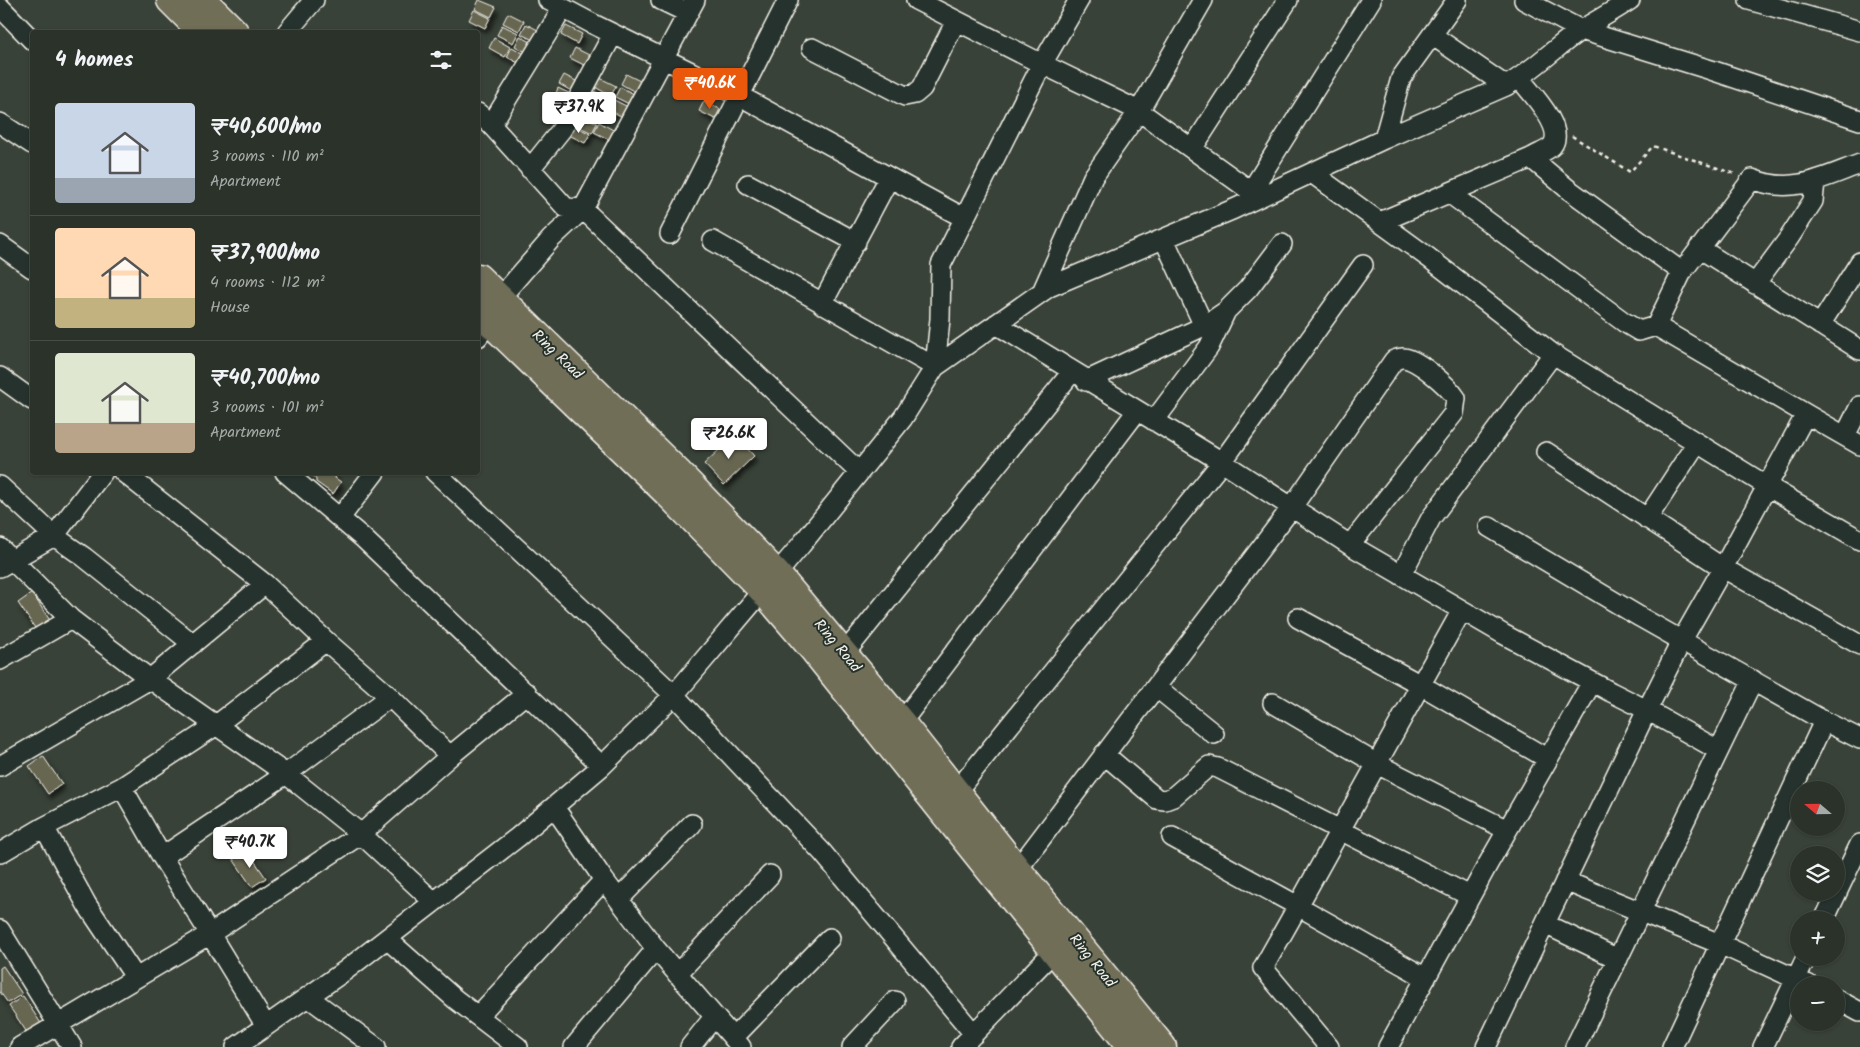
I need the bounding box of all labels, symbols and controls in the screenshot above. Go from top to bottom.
text: 4 homes [55,44,133,77]
icon: filters [427,46,455,74]
pin: ₹40.6K [669,68,751,110]
text: ₹40.6K [684,71,736,96]
pin: ₹37.9K [538,92,620,134]
text: ₹37.9K [553,95,605,120]
text: ₹40,600/mo [210,111,322,144]
icon: home [95,123,155,183]
text: 3 rooms · 110 m² [210,144,324,169]
text: Apartment [210,169,281,194]
text: ₹37,900/mo [210,237,320,270]
icon: home [95,248,155,308]
text: 4 rooms · 112 m² [210,270,325,295]
text: House [210,295,250,320]
street label: Ring Road [526,324,589,386]
text: ₹40,700/mo [210,362,320,395]
icon: home [95,373,155,433]
text: 3 rooms · 101 m² [210,395,324,420]
pin: ₹26.6K [688,418,770,460]
text: Apartment [210,420,281,445]
text: ₹26.6K [702,421,756,446]
street label: Ring Road [807,614,867,678]
north arrow [1790,781,1845,836]
map controls [1790,781,1845,1031]
pin: ₹40.7K [209,826,291,869]
text: ₹40.7K [224,830,276,855]
button: layers [1790,846,1845,901]
button: + [1790,911,1845,966]
street label: Ring Road [1063,929,1122,994]
button: − [1790,976,1845,1031]

